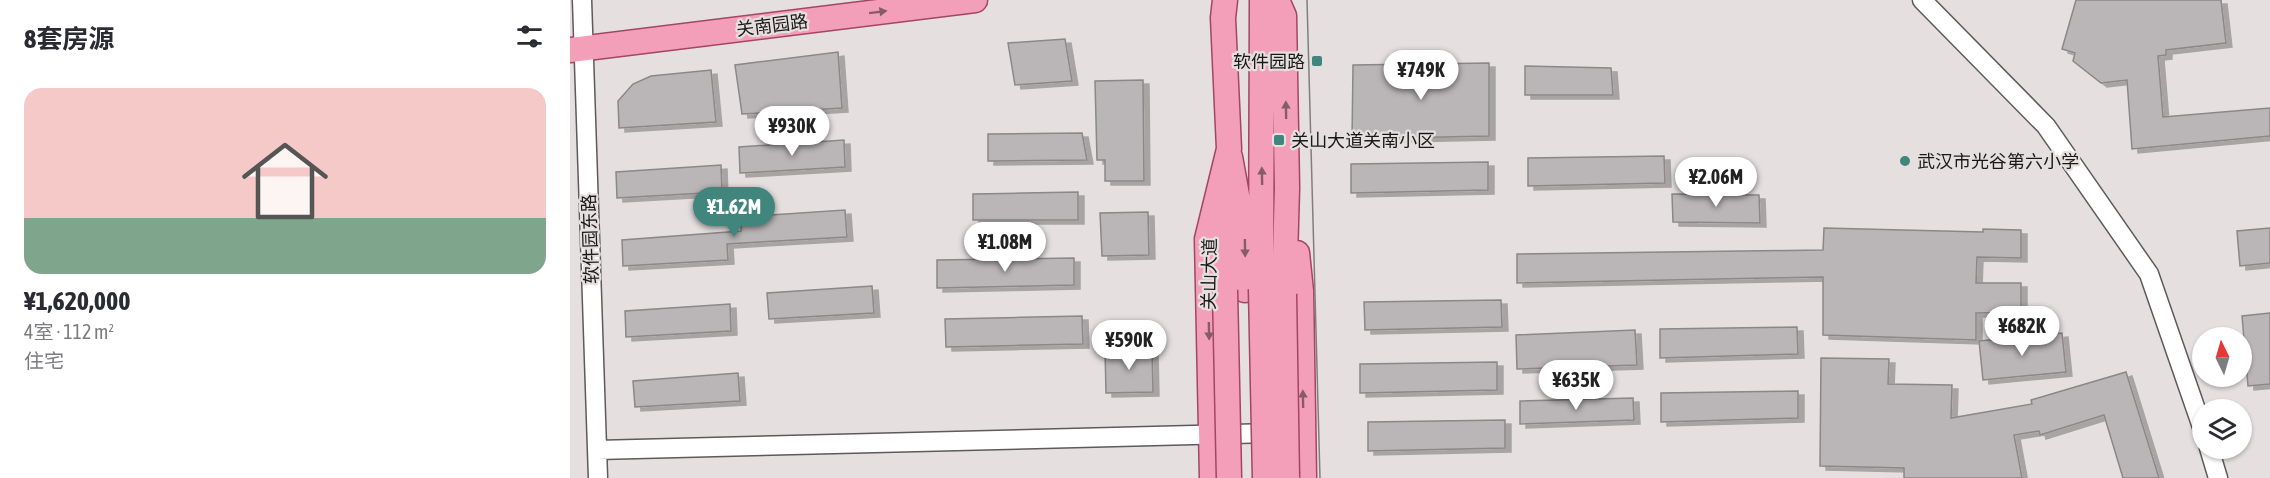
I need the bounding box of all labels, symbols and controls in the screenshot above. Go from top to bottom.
one-way arrow [869,7,888,17]
street label: 关南园路 [735,10,809,40]
icon: filters [513,20,546,53]
text: 8套房源 [24,24,114,54]
pin: ¥749K [1379,50,1463,101]
place label: 软件园路 [1233,51,1305,72]
marker: 软件园路 [1310,54,1324,68]
text: ¥749K [1398,58,1444,81]
one-way arrow [1281,100,1290,119]
pin: ¥930K [750,106,834,157]
text: ¥930K [769,114,815,137]
icon: home [231,127,339,235]
place label: 关山大道关南小区 [1291,130,1435,151]
marker: 关山大道关南小区 [1272,133,1286,147]
place label: 武汉市光谷第六小学 [1917,151,2079,172]
marker: 武汉市光谷第六小学 [1898,154,1912,168]
pin: ¥2.06M [1667,157,1765,208]
text: ¥2.06M [1689,165,1743,188]
one-way arrow [1257,167,1267,186]
pin: ¥1.62M [685,187,783,238]
street label: 软件园东路 [578,194,602,284]
text: ¥1.62M [707,195,761,218]
pin: ¥1.08M [956,222,1054,273]
text: ¥1.08M [978,230,1032,253]
street label: 关山大道 [1198,238,1220,310]
one-way arrow [1240,239,1250,258]
text: ¥1,620,000 [24,286,130,316]
pin: ¥682K [1980,306,2064,357]
text: ¥682K [1999,314,2045,337]
text: 4室 · 112 m² [24,320,114,343]
pin: ¥590K [1087,320,1171,371]
one-way arrow [1204,321,1214,340]
north arrow [2192,327,2252,387]
map controls [2192,327,2252,459]
text: ¥590K [1106,328,1152,351]
text: 住宅 [24,349,64,372]
pin: ¥635K [1534,360,1618,411]
text: ¥635K [1553,368,1599,391]
one-way arrow [1298,389,1308,408]
button: layers [2192,399,2252,459]

